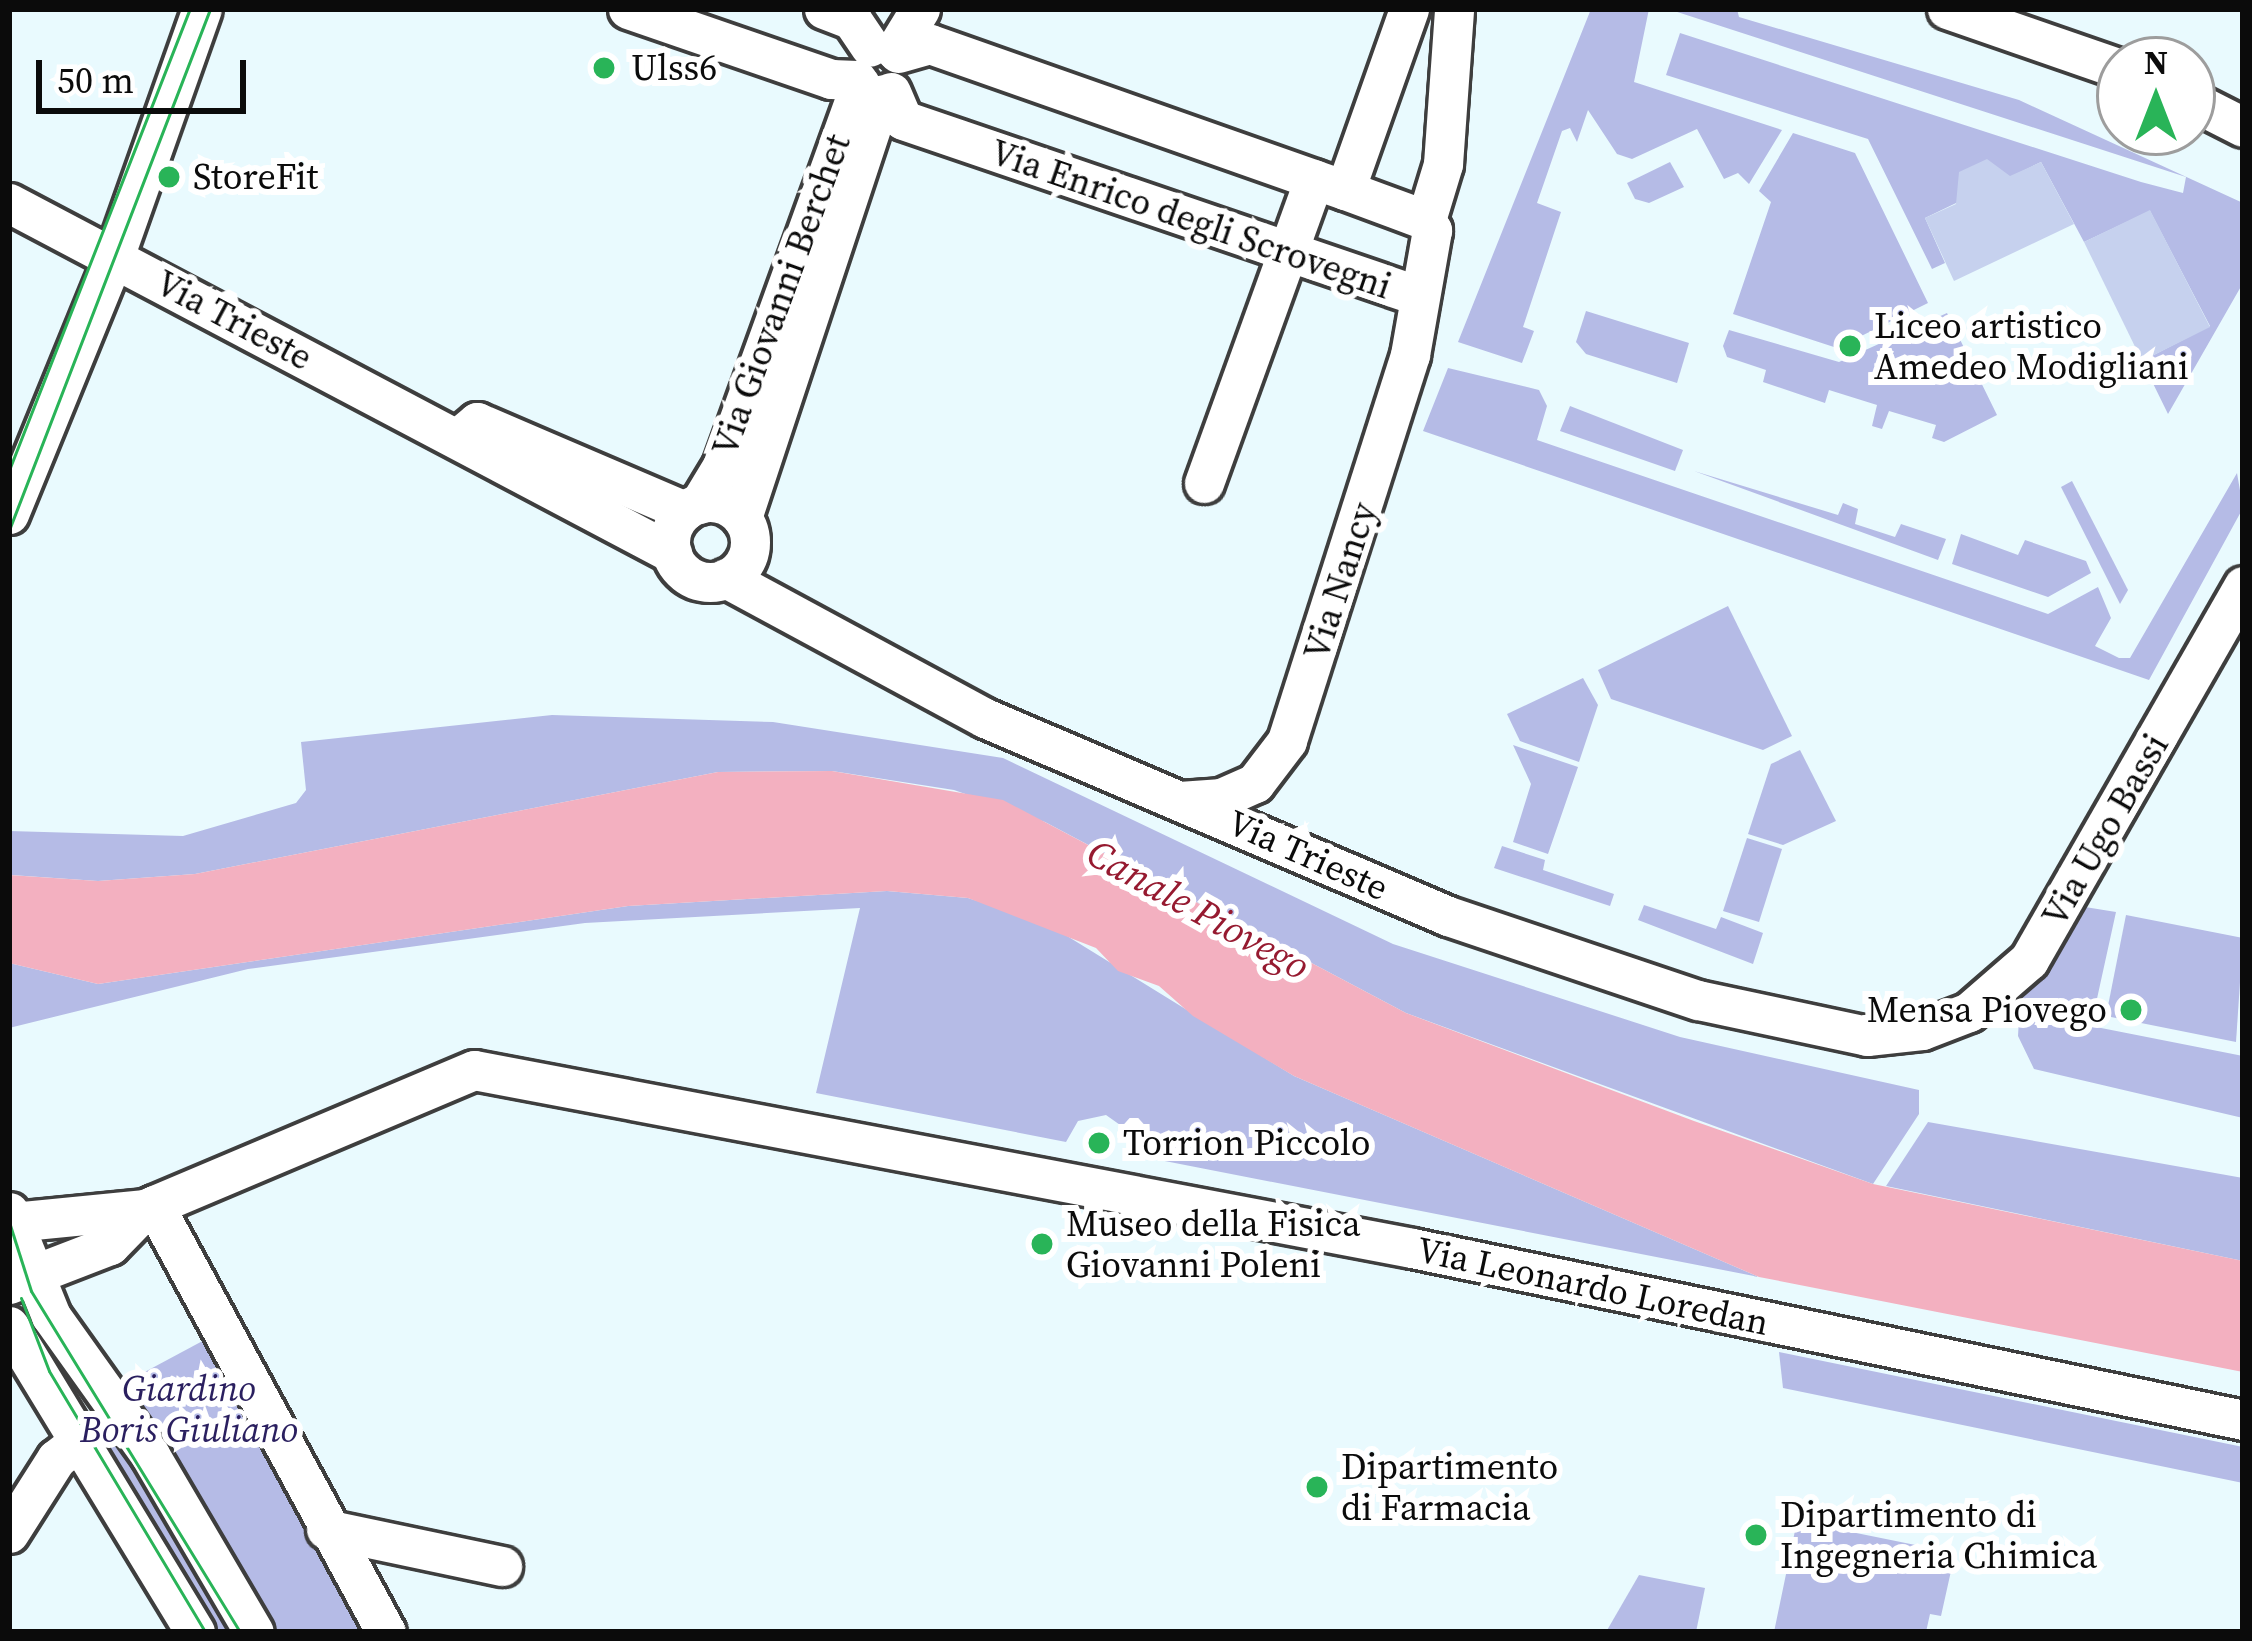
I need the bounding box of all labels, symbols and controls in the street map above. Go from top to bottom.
scale bar [42,36,252,110]
north arrow [2096,36,2216,156]
text: N [2144,40,2168,85]
place label: Ulss6 [631,46,717,90]
marker: Ulss6 [588,52,620,84]
text: 50 m [57,56,134,105]
street label: Via Giovanni Berchet [703,128,859,462]
street label: Via Enrico degli Scrovegni [985,130,1397,308]
place label: StoreFit [193,155,318,199]
marker: StoreFit [156,164,182,190]
street label: Via Trieste [148,261,320,379]
place label: Liceo artistico Amedeo Modigliani [1874,303,2189,388]
marker: Liceo artistico Amedeo Modigliani [1837,333,1863,359]
street label: Via Nancy [1294,497,1386,665]
street label: Via Ugo Bassi [2033,726,2177,934]
street label: Via Trieste [1221,800,1395,910]
water label: Canale Piovego [1079,830,1317,990]
place label: Mensa Piovego [1867,988,2107,1032]
marker: Mensa Piovego [2118,997,2144,1023]
place label: Torrion Piccolo [1123,1121,1370,1165]
marker: Torrion Piccolo [1086,1130,1112,1156]
place label: Museo della Fisica Giovanni Poleni [1066,1201,1360,1286]
street label: Via Leonardo Loredan [1413,1228,1773,1344]
marker: Museo della Fisica Giovanni Poleni [1029,1231,1055,1257]
park label: Giardino Boris Giuliano [80,1366,298,1451]
place label: Dipartimento di Farmacia [1341,1444,1558,1529]
marker: Dipartimento di Farmacia [1304,1474,1330,1500]
place label: Dipartimento di Ingegneria Chimica [1780,1492,2097,1577]
marker: Dipartimento di Ingegneria Chimica [1743,1522,1769,1548]

